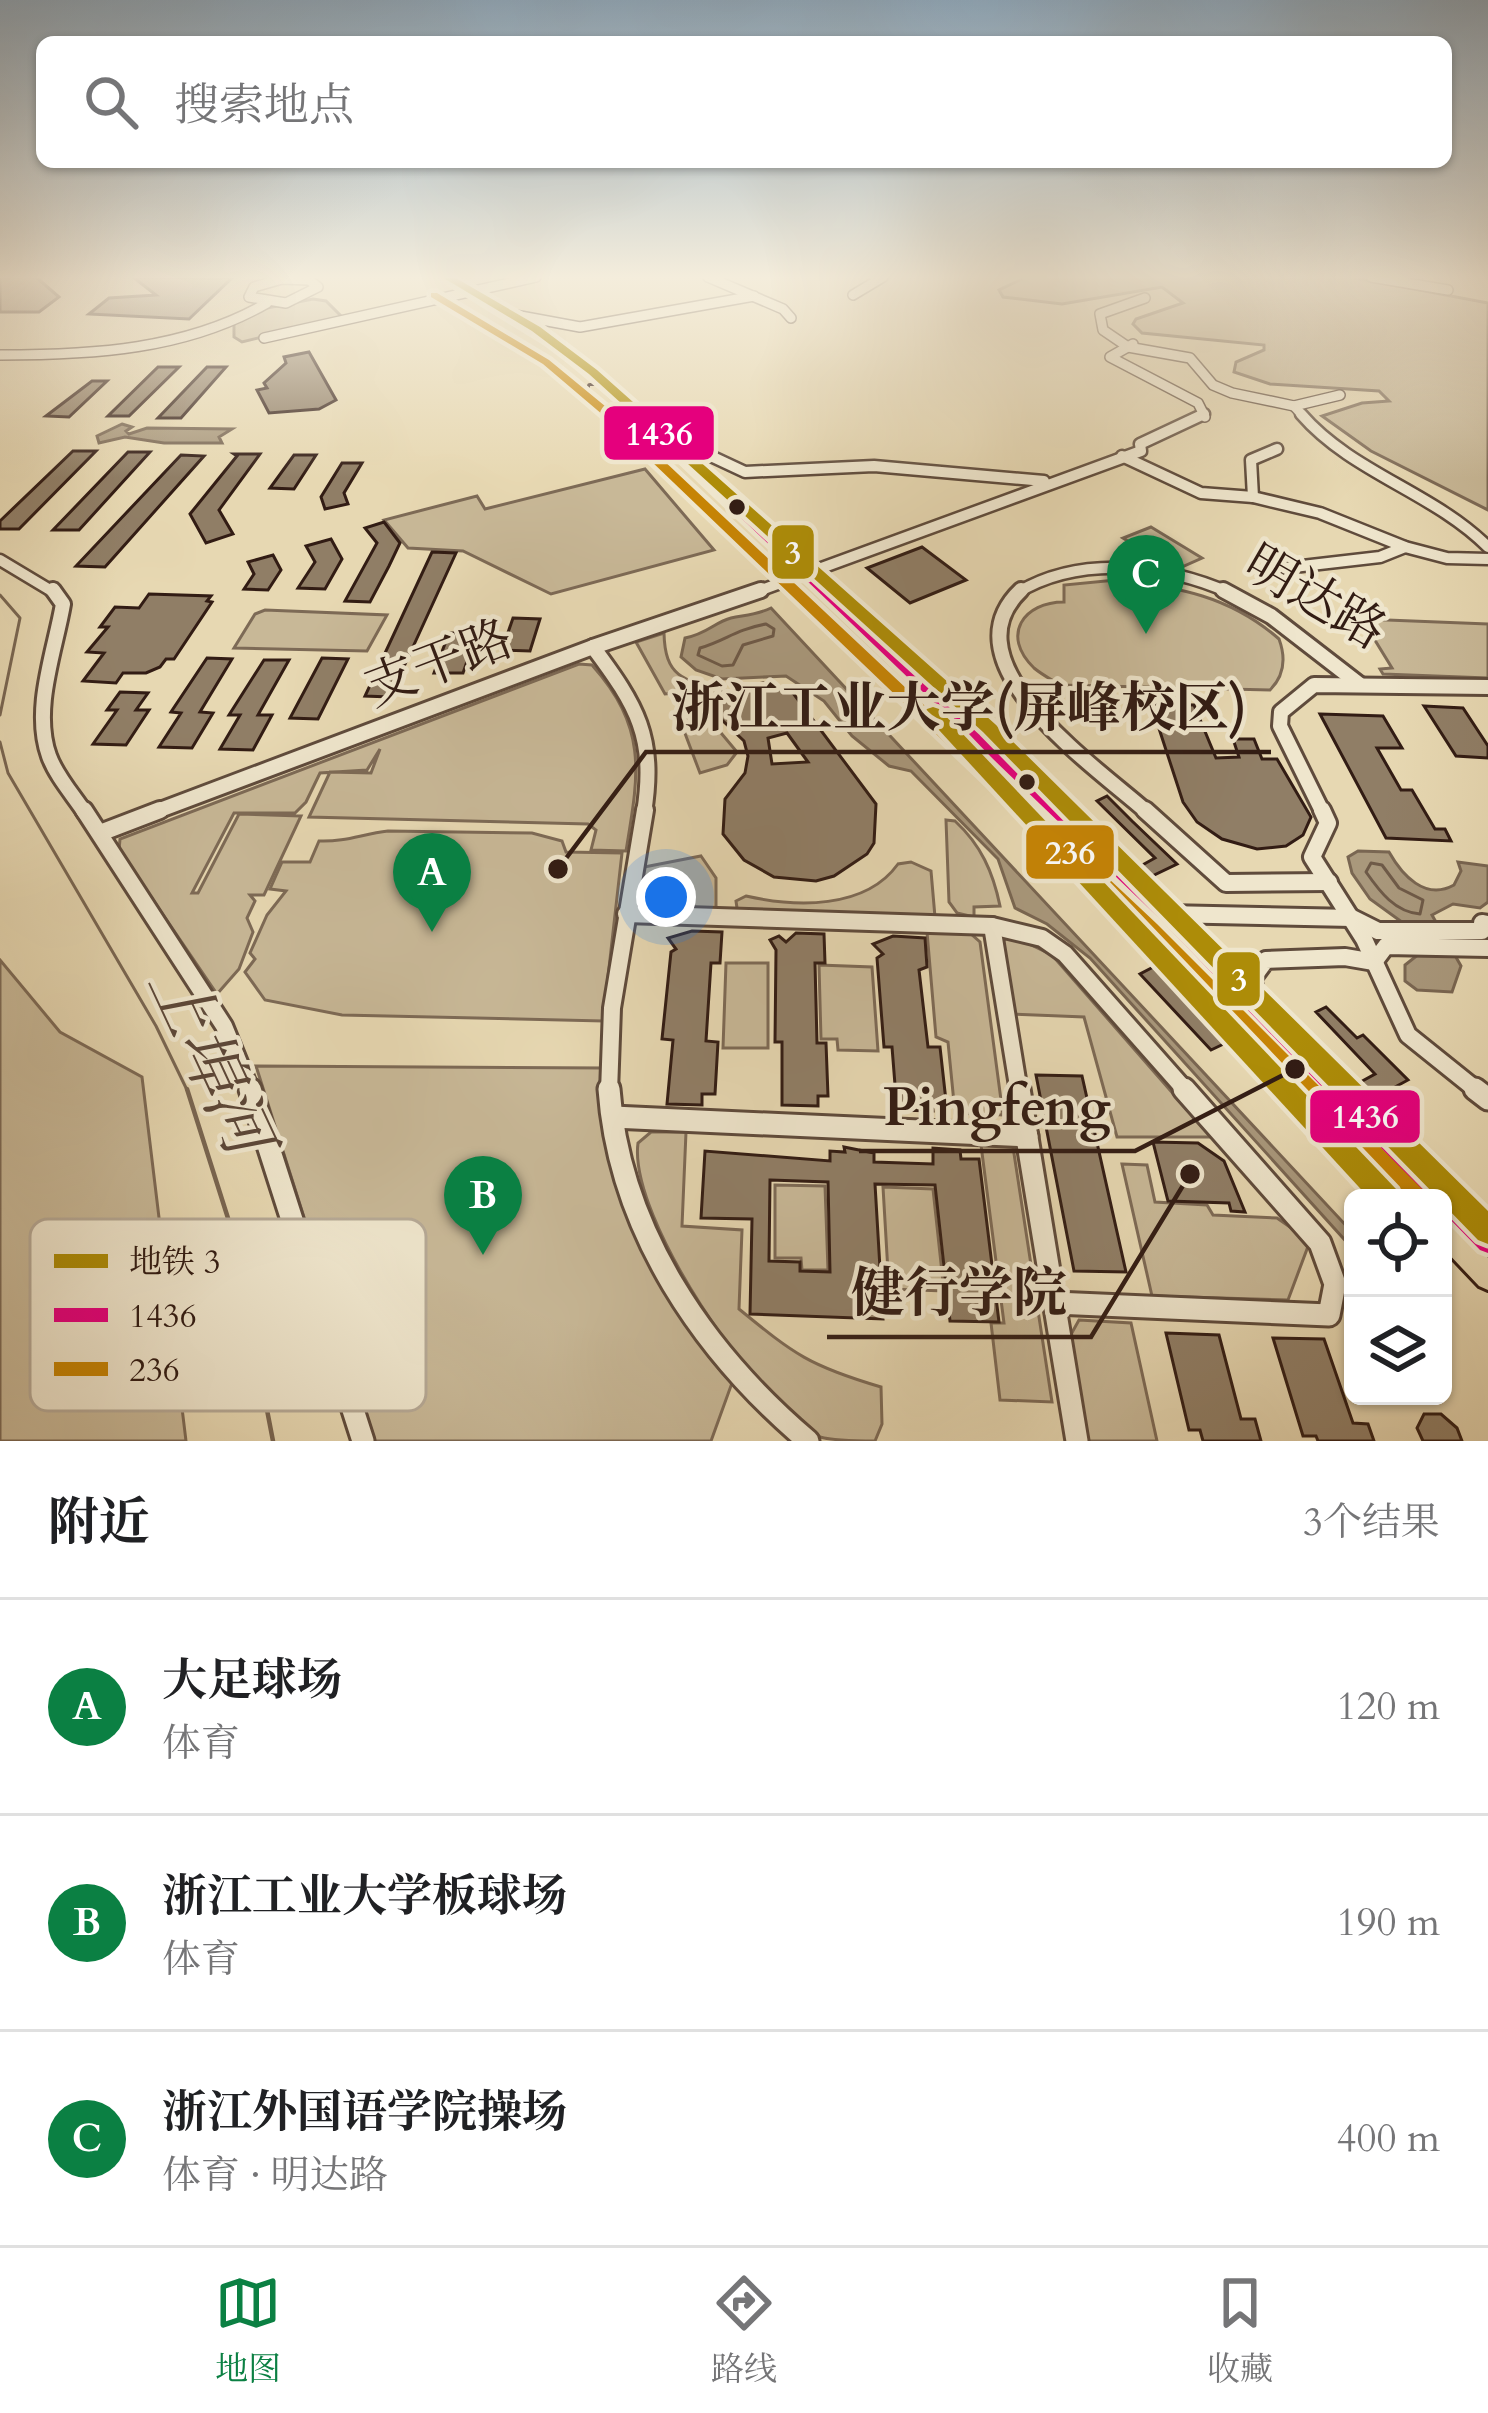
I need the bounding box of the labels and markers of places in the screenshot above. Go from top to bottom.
unlabelled marker [726,496,748,518]
pin: C [1107,535,1185,634]
callout: 浙江工业大学(屏峰校区) [646,662,1271,752]
unlabelled marker [1016,771,1038,793]
pin: A [393,833,471,932]
callout: Pingfeng [859,1061,1135,1151]
pin: B [444,1156,522,1255]
callout: 健行学院 [827,1247,1091,1337]

